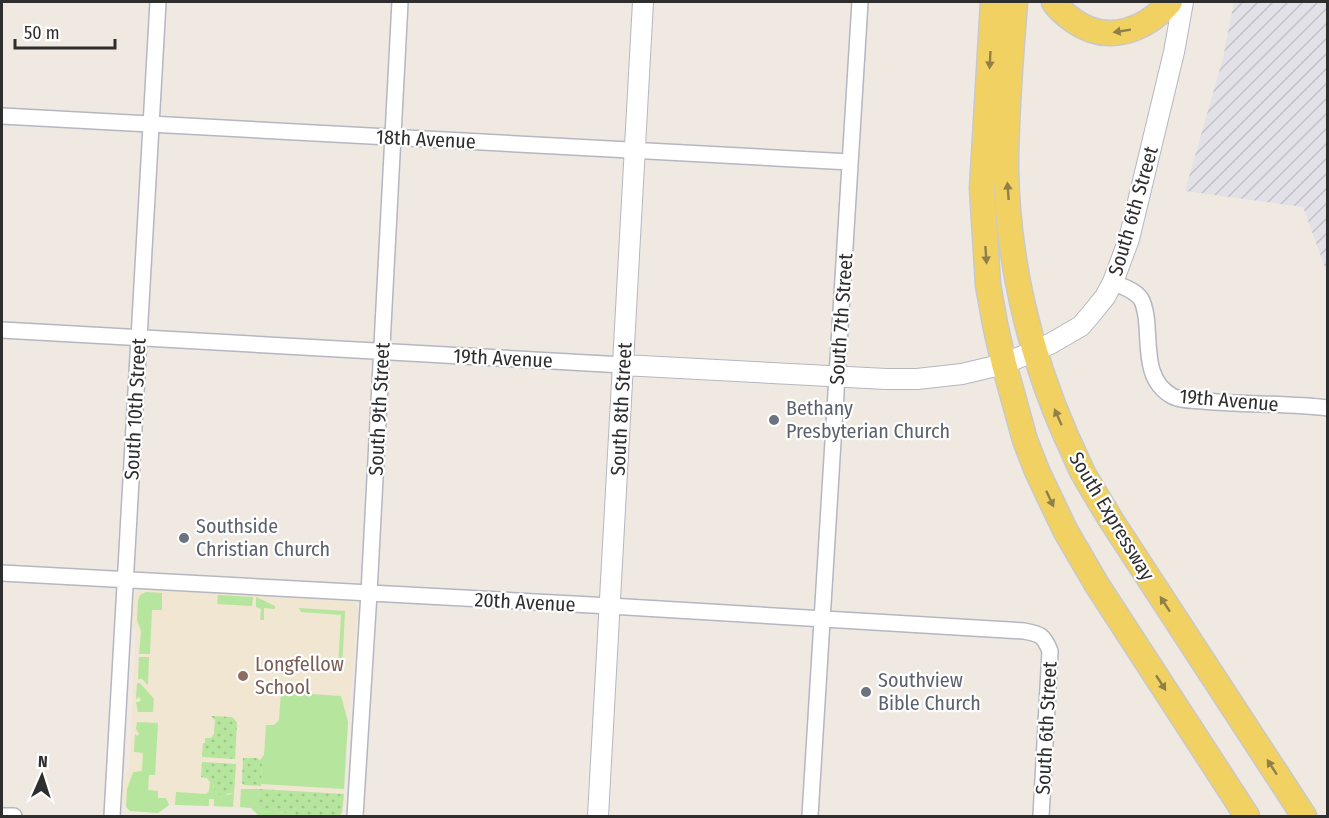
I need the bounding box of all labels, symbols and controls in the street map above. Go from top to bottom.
scale bar [15,12,116,50]
text: 50 m [24,22,60,44]
one-way arrow [1112,27,1131,36]
one-way arrow [985,50,994,69]
street label: 18th Avenue [376,124,476,154]
street label: South 6th Street [1103,143,1163,279]
one-way arrow [1003,181,1012,200]
one-way arrow [981,245,991,264]
street label: South 7th Street [824,252,858,386]
street label: South 10th Street [119,337,151,480]
street label: South 9th Street [364,341,394,476]
street label: South 8th Street [606,341,637,476]
street label: 19th Avenue [453,343,553,373]
street label: 19th Avenue [1178,384,1280,416]
place label: Bethany Presbyterian Church [786,396,950,443]
one-way arrow [1053,408,1063,426]
marker: Bethany Presbyterian Church [767,413,781,427]
street label: South Expressway [1064,447,1160,585]
one-way arrow [1045,490,1054,507]
place label: Southside Christian Church [196,514,330,561]
marker: Southside Christian Church [177,531,191,545]
street label: 20th Avenue [474,587,576,617]
one-way arrow [1160,596,1171,612]
place label: Longfellow School [255,652,344,699]
street label: South 6th Street [1031,660,1062,795]
place label: Southview Bible Church [878,668,981,715]
marker: Longfellow School [236,669,250,683]
one-way arrow [1155,675,1167,691]
marker: Southview Bible Church [859,685,873,699]
north arrow [12,746,72,806]
text: N [37,752,48,771]
one-way arrow [1266,759,1277,776]

